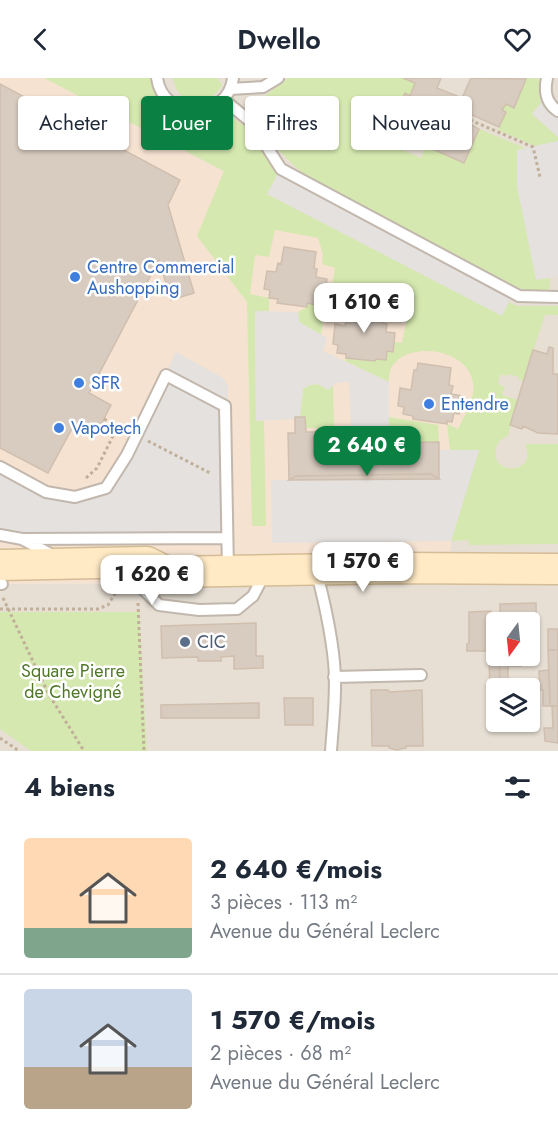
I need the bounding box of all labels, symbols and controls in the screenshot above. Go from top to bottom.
text: Dwello [237,20,321,59]
icon: back [24,23,57,56]
icon: heart [501,23,534,56]
chip: Acheter [18,96,129,150]
chip: Louer [141,96,233,150]
chip: Filtres [245,96,339,150]
chip: Nouveau [351,96,472,150]
place label: Centre Commercial Aushopping [87,254,234,301]
marker: Centre Commercial Aushopping [68,270,82,284]
pin: 1 610 € [309,283,419,334]
text: 1 610 € [328,288,400,317]
place label: SFR [91,370,120,396]
marker: SFR [72,376,86,390]
place label: Entendre [441,391,509,417]
marker: Entendre [422,397,436,411]
place label: Vapotech [71,415,141,441]
marker: Vapotech [52,421,66,435]
pin: 2 640 € [312,426,422,477]
text: 2 640 € [328,431,406,460]
pin: 1 570 € [308,542,418,593]
text: 1 570 € [326,547,400,576]
pin: 1 620 € [97,555,207,606]
text: 1 620 € [114,560,190,589]
north arrow [486,612,540,666]
map controls [486,612,540,732]
place label: CIC [197,629,226,655]
marker: CIC [178,635,192,649]
park label: Square Pierre de Chevigné [21,658,125,705]
button: layers [486,678,540,732]
text: 4 biens [24,768,115,806]
icon: filters [501,771,534,804]
text: 2 640 €/mois [210,850,382,888]
icon: home [72,862,144,934]
text: 3 pièces · 113 m² [210,888,357,917]
text: Avenue du Général Leclerc [210,917,440,946]
text: 1 570 €/mois [210,1001,375,1039]
icon: home [72,1013,144,1085]
text: 2 pièces · 68 m² [210,1039,351,1068]
text: Avenue du Général Leclerc [210,1068,440,1097]

